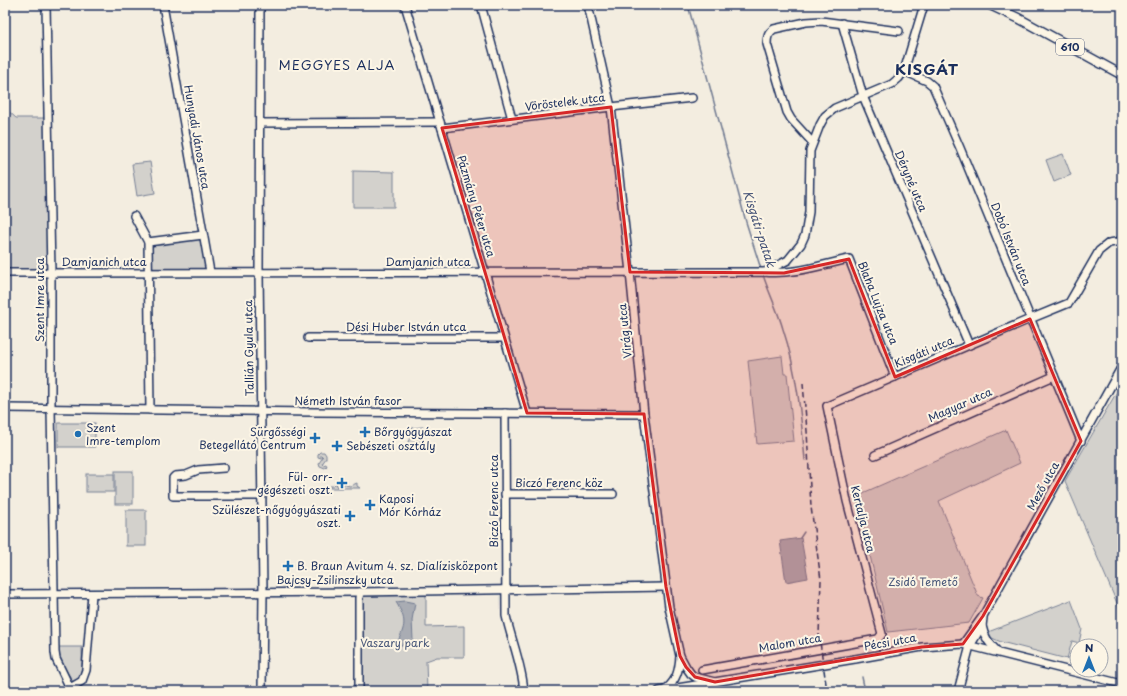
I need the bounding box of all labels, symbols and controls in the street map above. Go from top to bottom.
road number: 610 [1056,39,1084,55]
district label: MEGGYES ALJA [279,55,395,74]
district label: KISGÁT [895,57,959,80]
street label: Hunyadi János utca [180,84,215,191]
street label: Vöröstelek utca [524,88,606,115]
street label: Déryné utca [891,147,932,214]
street label: Pázmány Péter utca [453,153,500,259]
water label: Kisgáti-patak [739,188,781,270]
street label: Dobó István utca [987,200,1036,288]
street label: Damjanich utca [62,253,147,270]
street label: Damjanich utca [386,253,471,270]
street label: Szent Imre utca [31,258,48,342]
street label: Blaha Lujza utca [854,259,903,347]
street label: Tallián Gyula utca [239,300,258,396]
street label: Virág utca [613,303,636,359]
street label: Dési Huber István utca [346,318,466,335]
street label: Kisgáti utca [892,331,956,372]
street label: Magyar utca [925,383,995,426]
street label: Németh István fasor [295,392,402,409]
place label: Szent Imre-templom [86,419,161,449]
place label: Sürgősségi Betegellátó Centrum [199,423,306,453]
place label: Bőrgyógyászat [374,423,453,440]
marker: Bőrgyógyászat [359,426,371,438]
marker: Szent Imre-templom [73,429,83,439]
marker: Sürgősségi Betegellátó Centrum [309,432,321,444]
place label: Sebészeti osztály [346,437,436,454]
marker: Sebészeti osztály [331,440,343,452]
street label: Biczó Ferenc utca [485,454,502,548]
street label: Mező utca [1022,458,1063,513]
place label: Fül- orr- gégészeti oszt. [258,468,333,498]
street label: Biczó Ferenc köz [515,474,603,491]
marker: Fül- orr- gégészeti oszt. [336,477,348,489]
street label: Kertalja utca [847,484,880,554]
place label: Kaposi Mór Kórház [379,490,441,520]
marker: Kaposi Mór Kórház [364,499,376,511]
place label: Szülészet-nőgyógyászati oszt. [212,501,341,531]
marker: Szülészet-nőgyógyászati oszt. [344,510,356,522]
place label: B. Braun Avitum 4. sz. Dialízisközpont [297,557,498,574]
marker: B. Braun Avitum 4. sz. Dialízisközpont [282,560,294,572]
street label: Bajcsy-Zsilinszky utca [276,571,394,588]
park label: Zsidó Temető [888,573,958,590]
street label: Malom utca [757,629,823,656]
street label: Pécsi utca [862,629,918,654]
park label: Vaszary park [360,634,430,651]
north arrow [1069,638,1109,678]
text: N [1085,639,1094,656]

